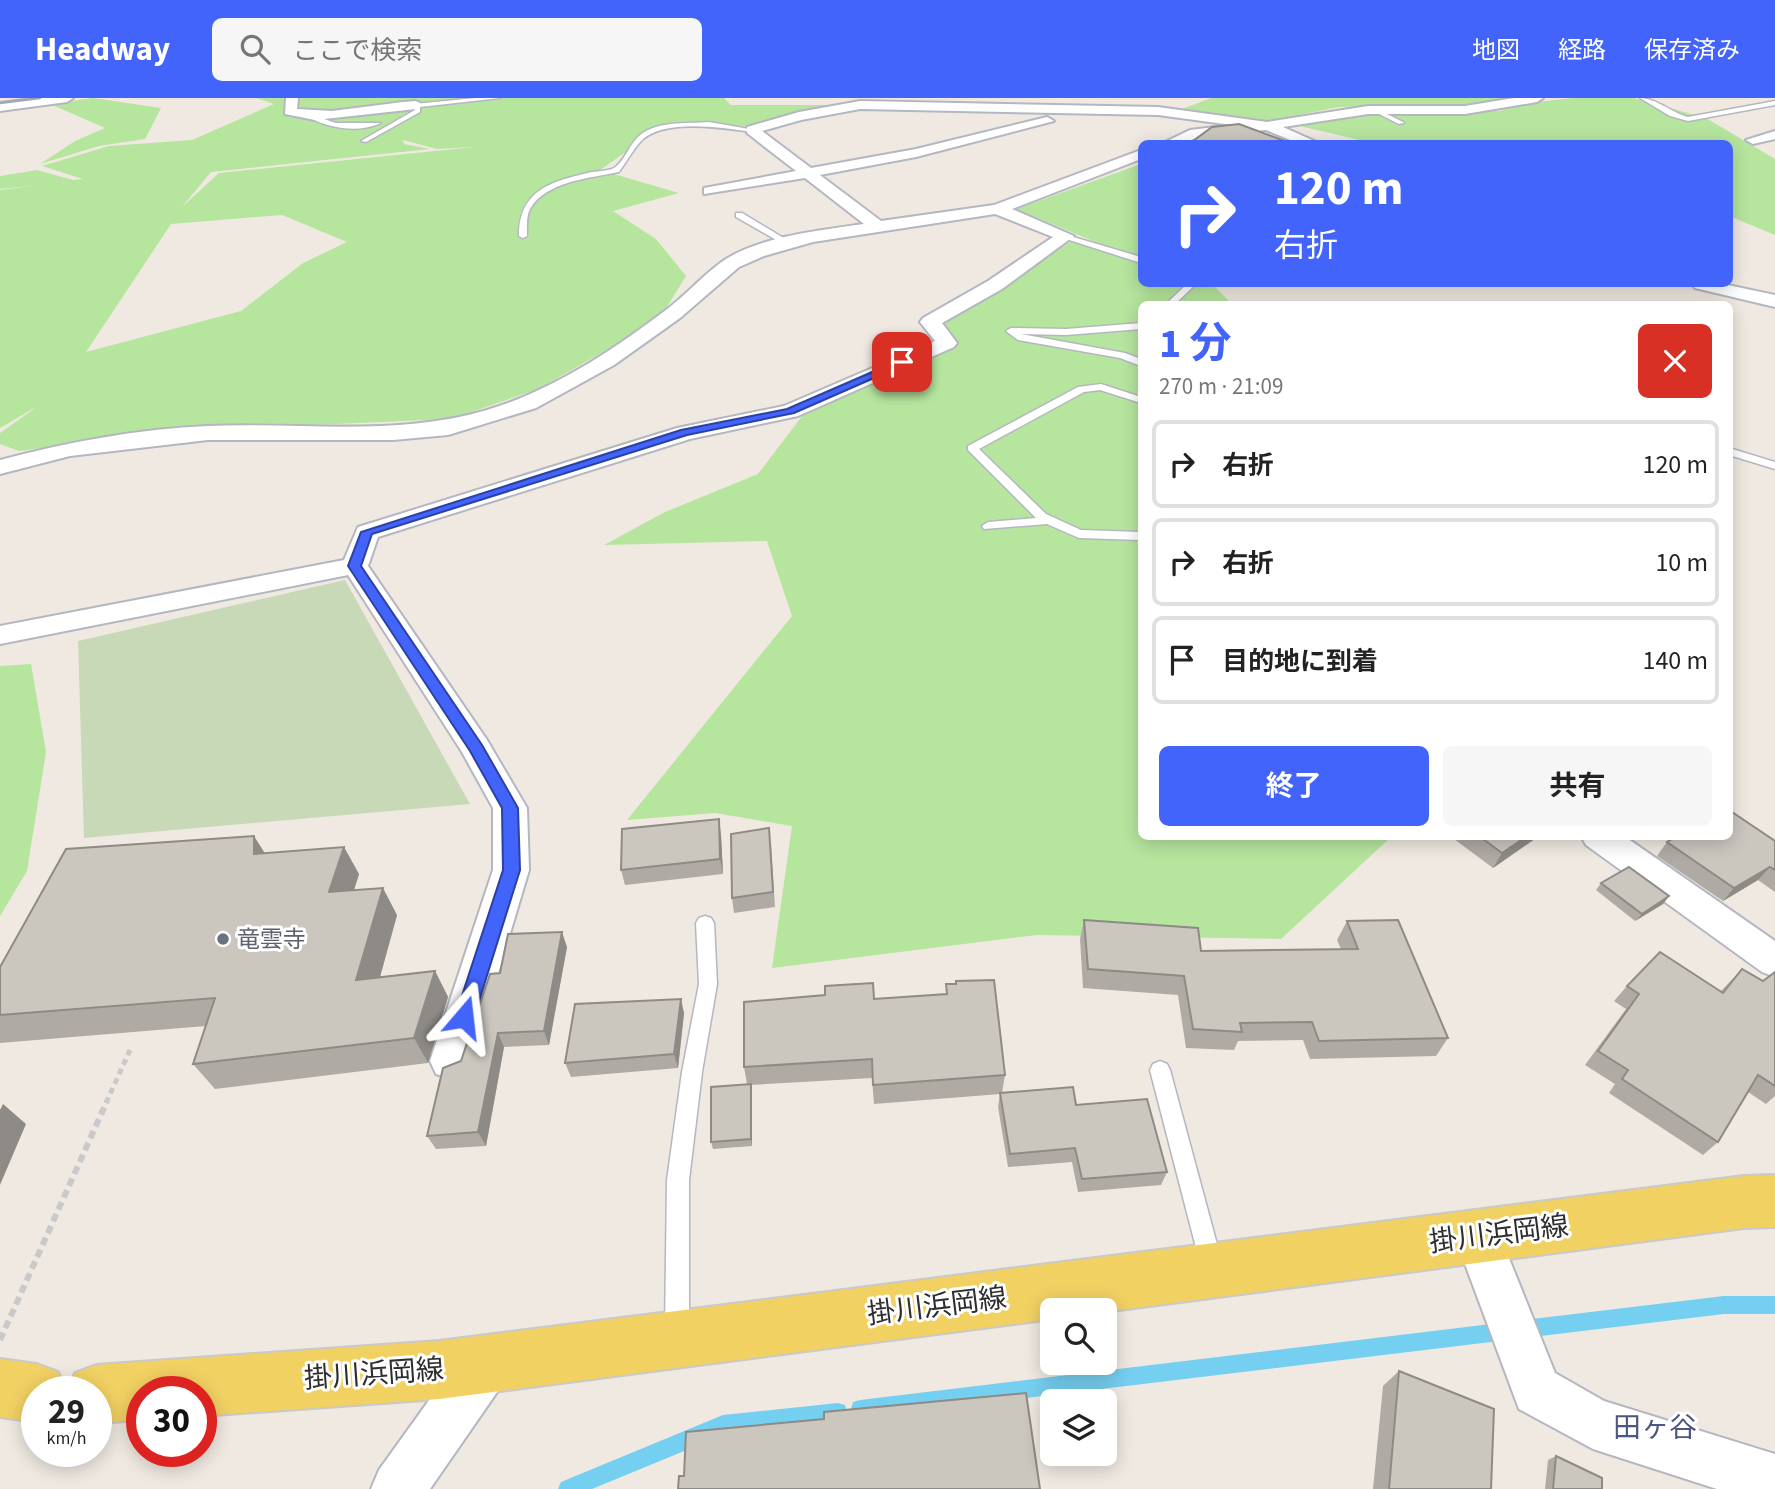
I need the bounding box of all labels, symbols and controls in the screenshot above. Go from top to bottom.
search box [212,18,702,81]
text: Headway [35,26,170,73]
icon: search [236,30,274,68]
text: ここで検索 [292,32,422,69]
text: 地図 [1472,33,1520,68]
text: 経路 [1558,33,1606,68]
text: 保存済み [1644,33,1740,68]
text: 120 m [1274,154,1403,224]
icon: right [1159,168,1250,259]
text: 右折 [1274,223,1338,269]
text: 1 分 [1159,314,1232,374]
button: close [1638,324,1712,398]
pin [872,332,932,392]
icon: arrive [883,343,921,381]
text: 270 m · 21:09 [1159,370,1283,403]
icon: right [1163,445,1201,483]
text: 120 m [1642,446,1708,483]
text: 右折 [1222,447,1274,484]
icon: right [1163,543,1201,581]
text: 10 m [1655,544,1708,581]
text: 右折 [1222,545,1274,582]
icon: arrive [1163,641,1201,679]
text: 140 m [1642,642,1708,679]
text: 目的地に到着 [1222,643,1378,680]
button: 終了 [1159,746,1429,826]
button: 共有 [1443,746,1712,826]
place label: 竜雲寺 [237,923,306,956]
marker: 竜雲寺 [215,931,231,947]
position arrow [427,980,501,1054]
street label: 掛川浜岡線 [1427,1206,1571,1262]
street label: 掛川浜岡線 [865,1278,1009,1334]
map controls [1040,1298,1117,1466]
button: search [1040,1298,1117,1375]
street label: 掛川浜岡線 [303,1349,445,1399]
speed limit sign: 30 [126,1376,217,1467]
text: 29 [48,1387,85,1437]
button: layers [1040,1389,1117,1466]
district label: 田ヶ谷 [1613,1408,1697,1448]
text: km/h [47,1426,86,1451]

